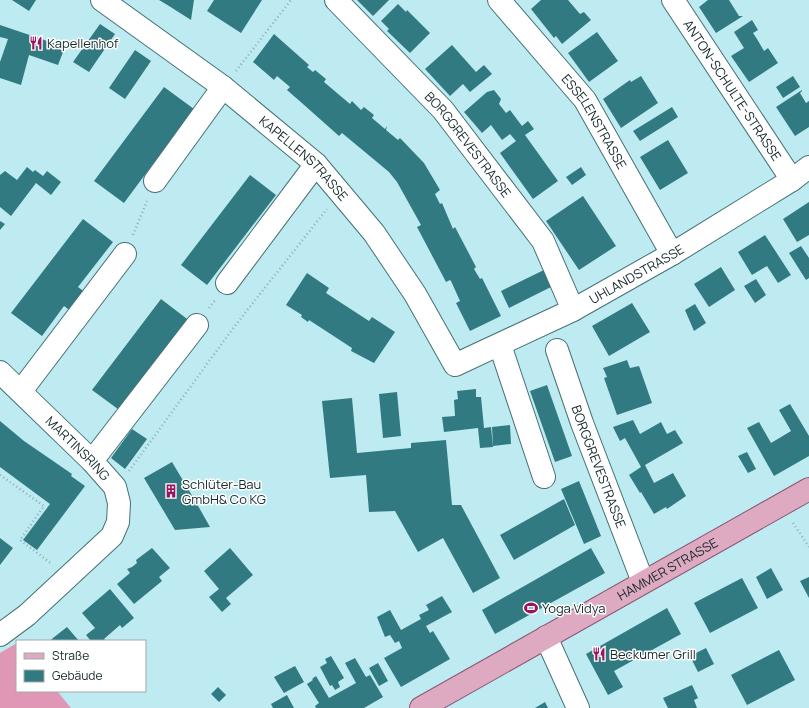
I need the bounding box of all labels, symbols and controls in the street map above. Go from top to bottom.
street label: ANTON-SCHULTE-STRASSE [679,16,786,164]
place label: Kapellenhof [47,34,119,52]
restaurant icon: Kapellenhof [28,35,44,51]
street label: ESSELENSTRASSE [558,70,631,172]
street label: BORGGREVESTRASSE [421,88,515,201]
street label: KAPELLENSTRASSE [256,112,352,205]
street label: UHLANDSTRASSE [586,240,687,308]
street label: BORGGREVESTRASSE [568,403,630,531]
street label: MARTINSRING [42,412,114,484]
place label: Schlüter-Bau GmbH& Co KG [182,475,266,508]
building icon: Schlüter-Bau GmbH& Co KG [163,483,179,499]
street label: HAMMER STRASSE [614,533,721,604]
place label: Yoga Vidya [542,599,606,617]
sports icon: Yoga Vidya [523,600,539,616]
legend [16,640,146,692]
place label: Beckumer Grill [610,645,696,663]
restaurant icon: Beckumer Grill [591,646,607,662]
text: Straße [52,647,89,664]
text: Gebäude [52,667,103,684]

